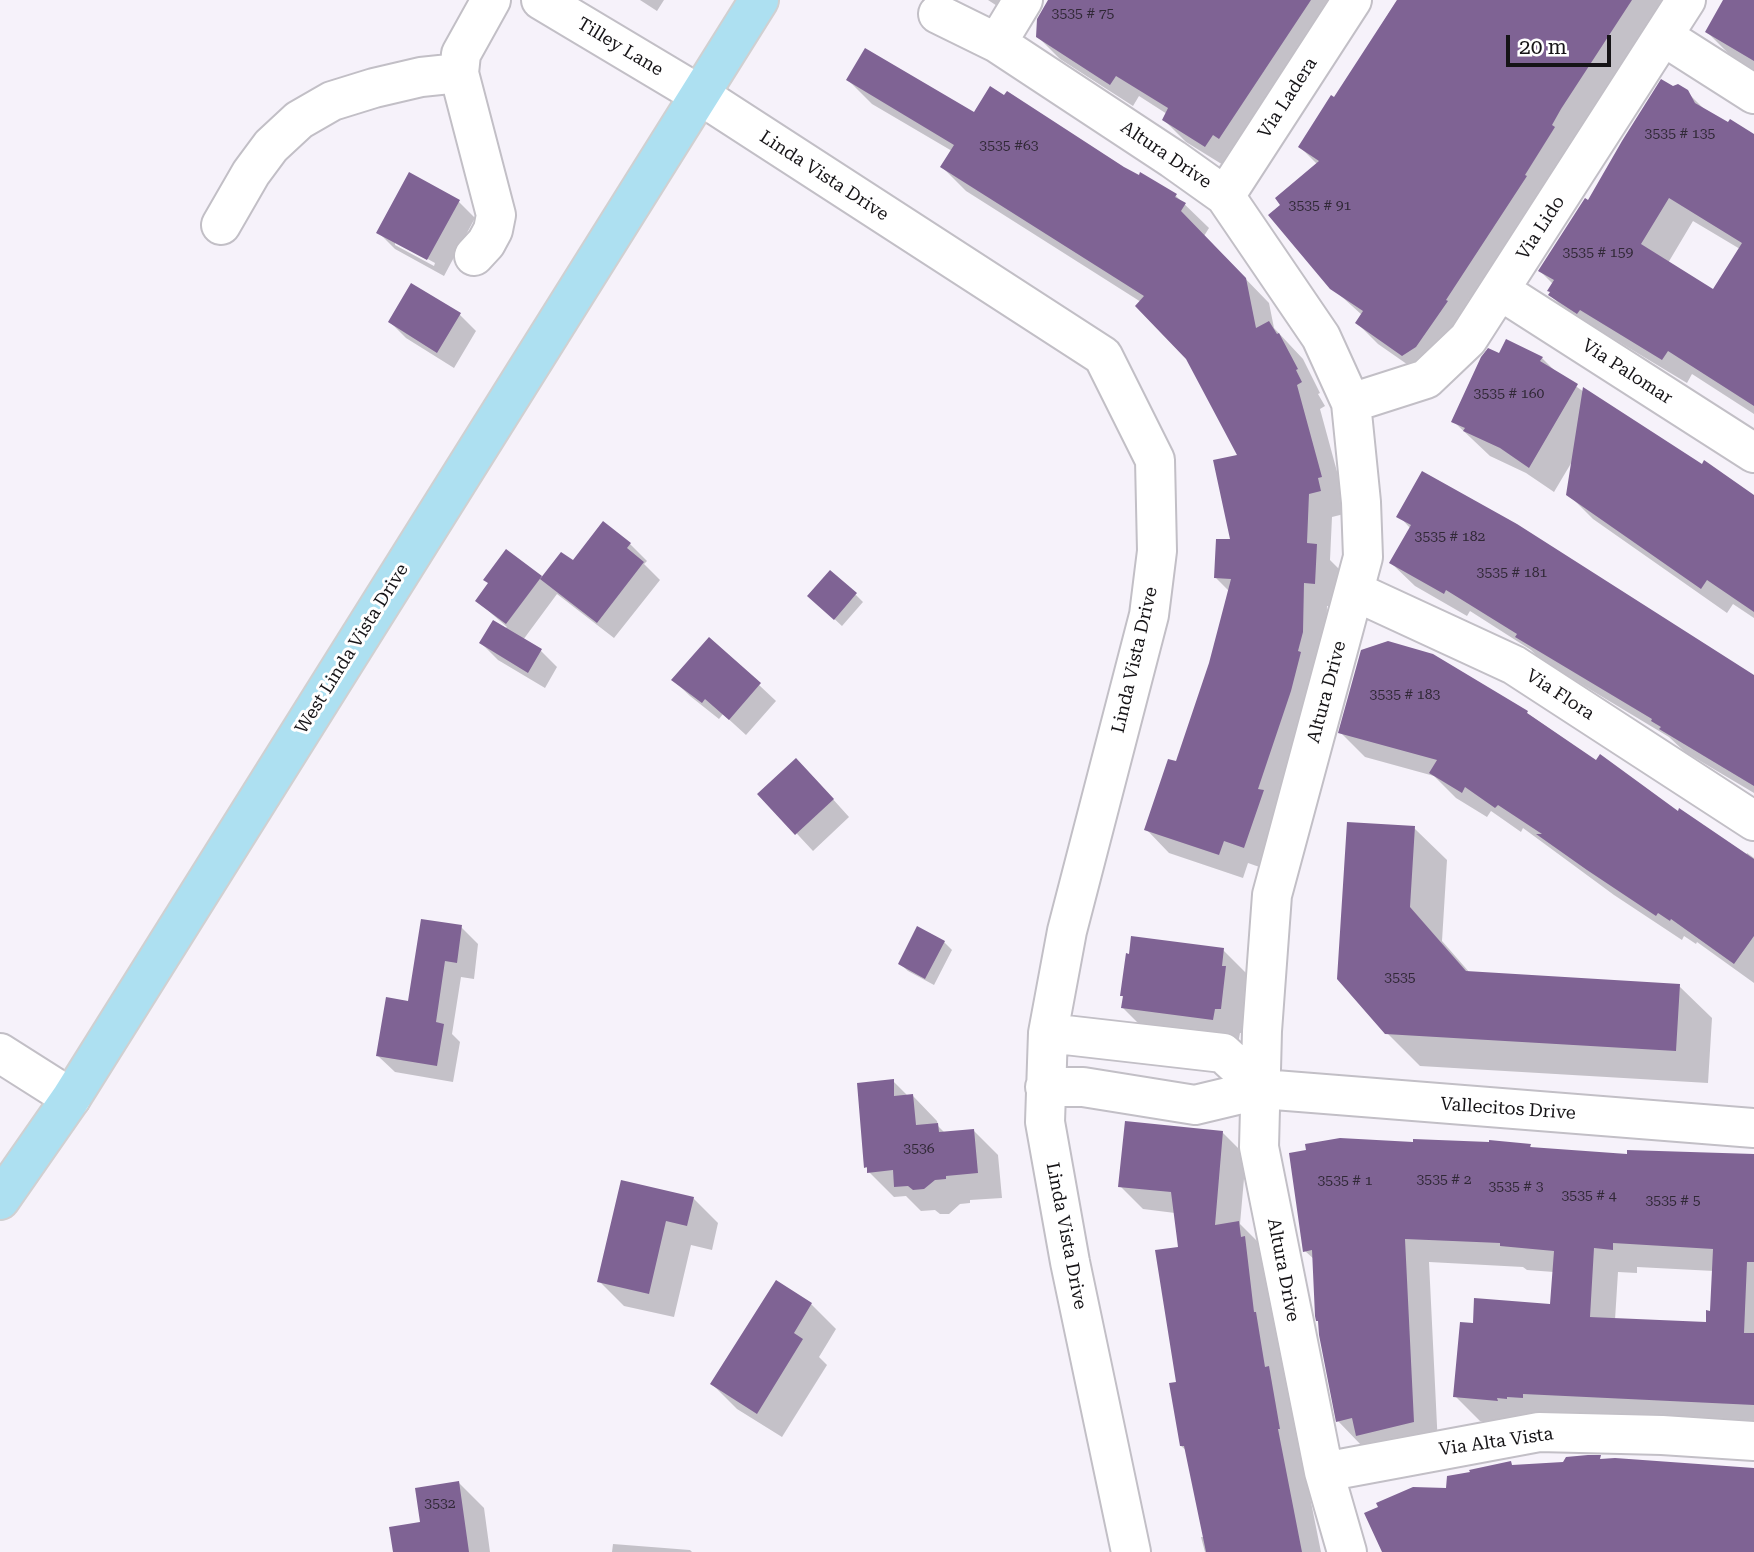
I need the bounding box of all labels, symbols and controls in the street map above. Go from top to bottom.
house number: 3535 # 75 [1052,6,1114,22]
street label: Tilley Lane [573,13,667,81]
scale bar [1509,21,1614,65]
text: 20 m [1519,35,1567,59]
street label: Via Ladera [1254,54,1322,142]
street label: Altura Drive [1116,117,1216,193]
street label: Linda Vista Drive [756,126,892,226]
house number: 3535 # 135 [1645,126,1715,142]
house number: 3535 #63 [979,138,1039,154]
street label: Via Lido [1512,192,1570,264]
house number: 3535 # 91 [1289,198,1351,214]
house number: 3535 # 159 [1563,245,1633,261]
street label: Via Palomar [1578,335,1676,409]
house number: 3535 # 160 [1474,386,1544,402]
house number: 3535 # 182 [1415,529,1485,545]
street label: West Linda Vista Drive [291,560,413,738]
house number: 3535 # 181 [1477,565,1547,581]
street label: Linda Vista Drive [1108,585,1162,735]
street label: Altura Drive [1303,639,1351,745]
street label: Via Flora [1522,665,1598,725]
house number: 3535 # 183 [1370,687,1440,703]
house number: 3535 [1384,970,1416,986]
street label: Vallecitos Drive [1440,1093,1576,1125]
house number: 3536 [903,1141,935,1157]
street label: Linda Vista Drive [1041,1161,1091,1311]
house number: 3535 # 2 [1416,1172,1472,1188]
house number: 3535 # 1 [1317,1173,1373,1189]
house number: 3535 # 3 [1488,1179,1544,1195]
house number: 3535 # 4 [1561,1188,1617,1204]
house number: 3535 # 5 [1645,1193,1701,1209]
street label: Altura Drive [1262,1216,1304,1324]
street label: Via Alta Vista [1437,1423,1555,1461]
house number: 3532 [424,1496,456,1512]

